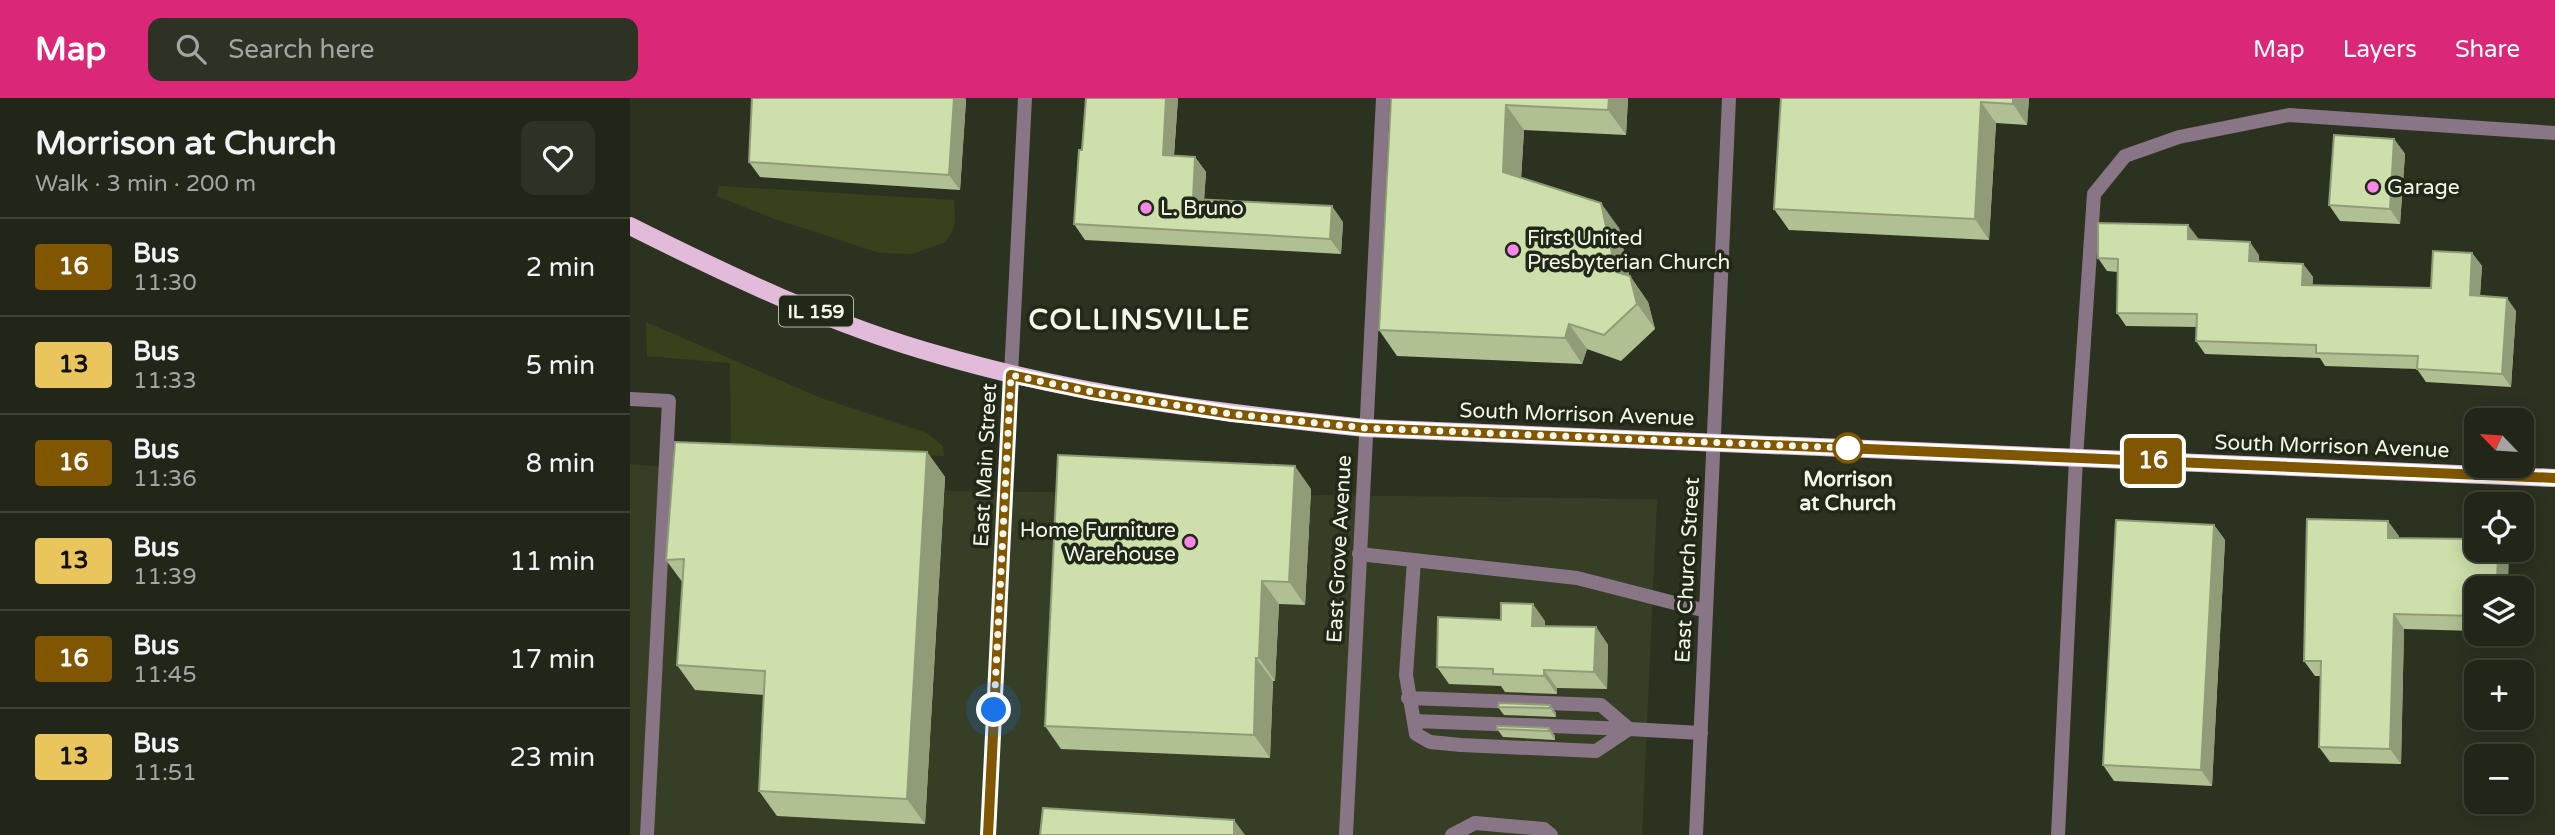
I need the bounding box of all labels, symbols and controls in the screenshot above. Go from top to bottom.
search box [148,18,638,81]
text: Map [35,30,106,69]
icon: search [172,30,210,68]
text: Search here [228,34,374,65]
text: Map [2253,35,2305,64]
text: Layers [2343,35,2417,64]
text: Share [2455,35,2520,64]
button: heart [521,121,595,195]
text: Morrison at Church [35,124,337,163]
text: Walk · 3 min · 200 m [35,170,256,198]
place label: Garage [2387,175,2460,200]
marker: Garage [2365,179,2381,195]
place label: L. Bruno [1160,196,1244,221]
marker: L. Bruno [1138,200,1154,216]
place label: First United Presbyterian Church [1527,226,1730,275]
text: Bus [133,238,179,269]
marker: First United Presbyterian Church [1505,242,1521,258]
text: 16 [58,252,89,281]
text: 2 min [526,252,595,283]
text: 11:30 [133,269,197,297]
road number: IL 159 [779,295,853,326]
district label: COLLINSVILLE [1029,303,1251,337]
text: Bus [133,336,179,367]
text: 13 [58,350,89,379]
text: 5 min [526,350,595,381]
text: 11:33 [133,367,197,395]
street label: East Main Street [969,382,1002,548]
street label: South Morrison Avenue [1459,398,1695,431]
north arrow [2464,408,2534,478]
map controls [2464,408,2534,814]
street label: South Morrison Avenue [2214,430,2450,463]
marker: Morrison at Church [1833,433,1863,463]
text: Bus [133,434,179,465]
line badge: 16 [2122,438,2184,484]
text: 16 [2138,446,2168,475]
text: 16 [58,448,89,477]
text: 8 min [526,448,595,479]
street label: East Grove Avenue [1322,454,1357,644]
text: 11:36 [133,465,197,493]
place label: Morrison at Church [1800,467,1896,516]
street label: East Church Street [1670,477,1705,663]
button: locate [2464,492,2534,562]
place label: Home Furniture Warehouse [1020,518,1176,567]
text: Bus [133,532,179,563]
marker: Home Furniture Warehouse [1182,534,1198,550]
text: 13 [58,546,89,575]
text: 11 min [509,546,595,577]
text: 11:39 [133,563,197,591]
button: layers [2464,576,2534,646]
text: Bus [133,630,179,661]
text: 16 [58,644,89,673]
text: 17 min [509,644,595,675]
button: + [2464,660,2534,730]
text: 11:45 [133,661,197,689]
your location [976,692,1011,727]
text: Bus [133,728,179,759]
text: 13 [58,742,89,771]
text: 23 min [509,742,595,773]
button: − [2464,744,2534,814]
text: 11:51 [133,759,197,787]

